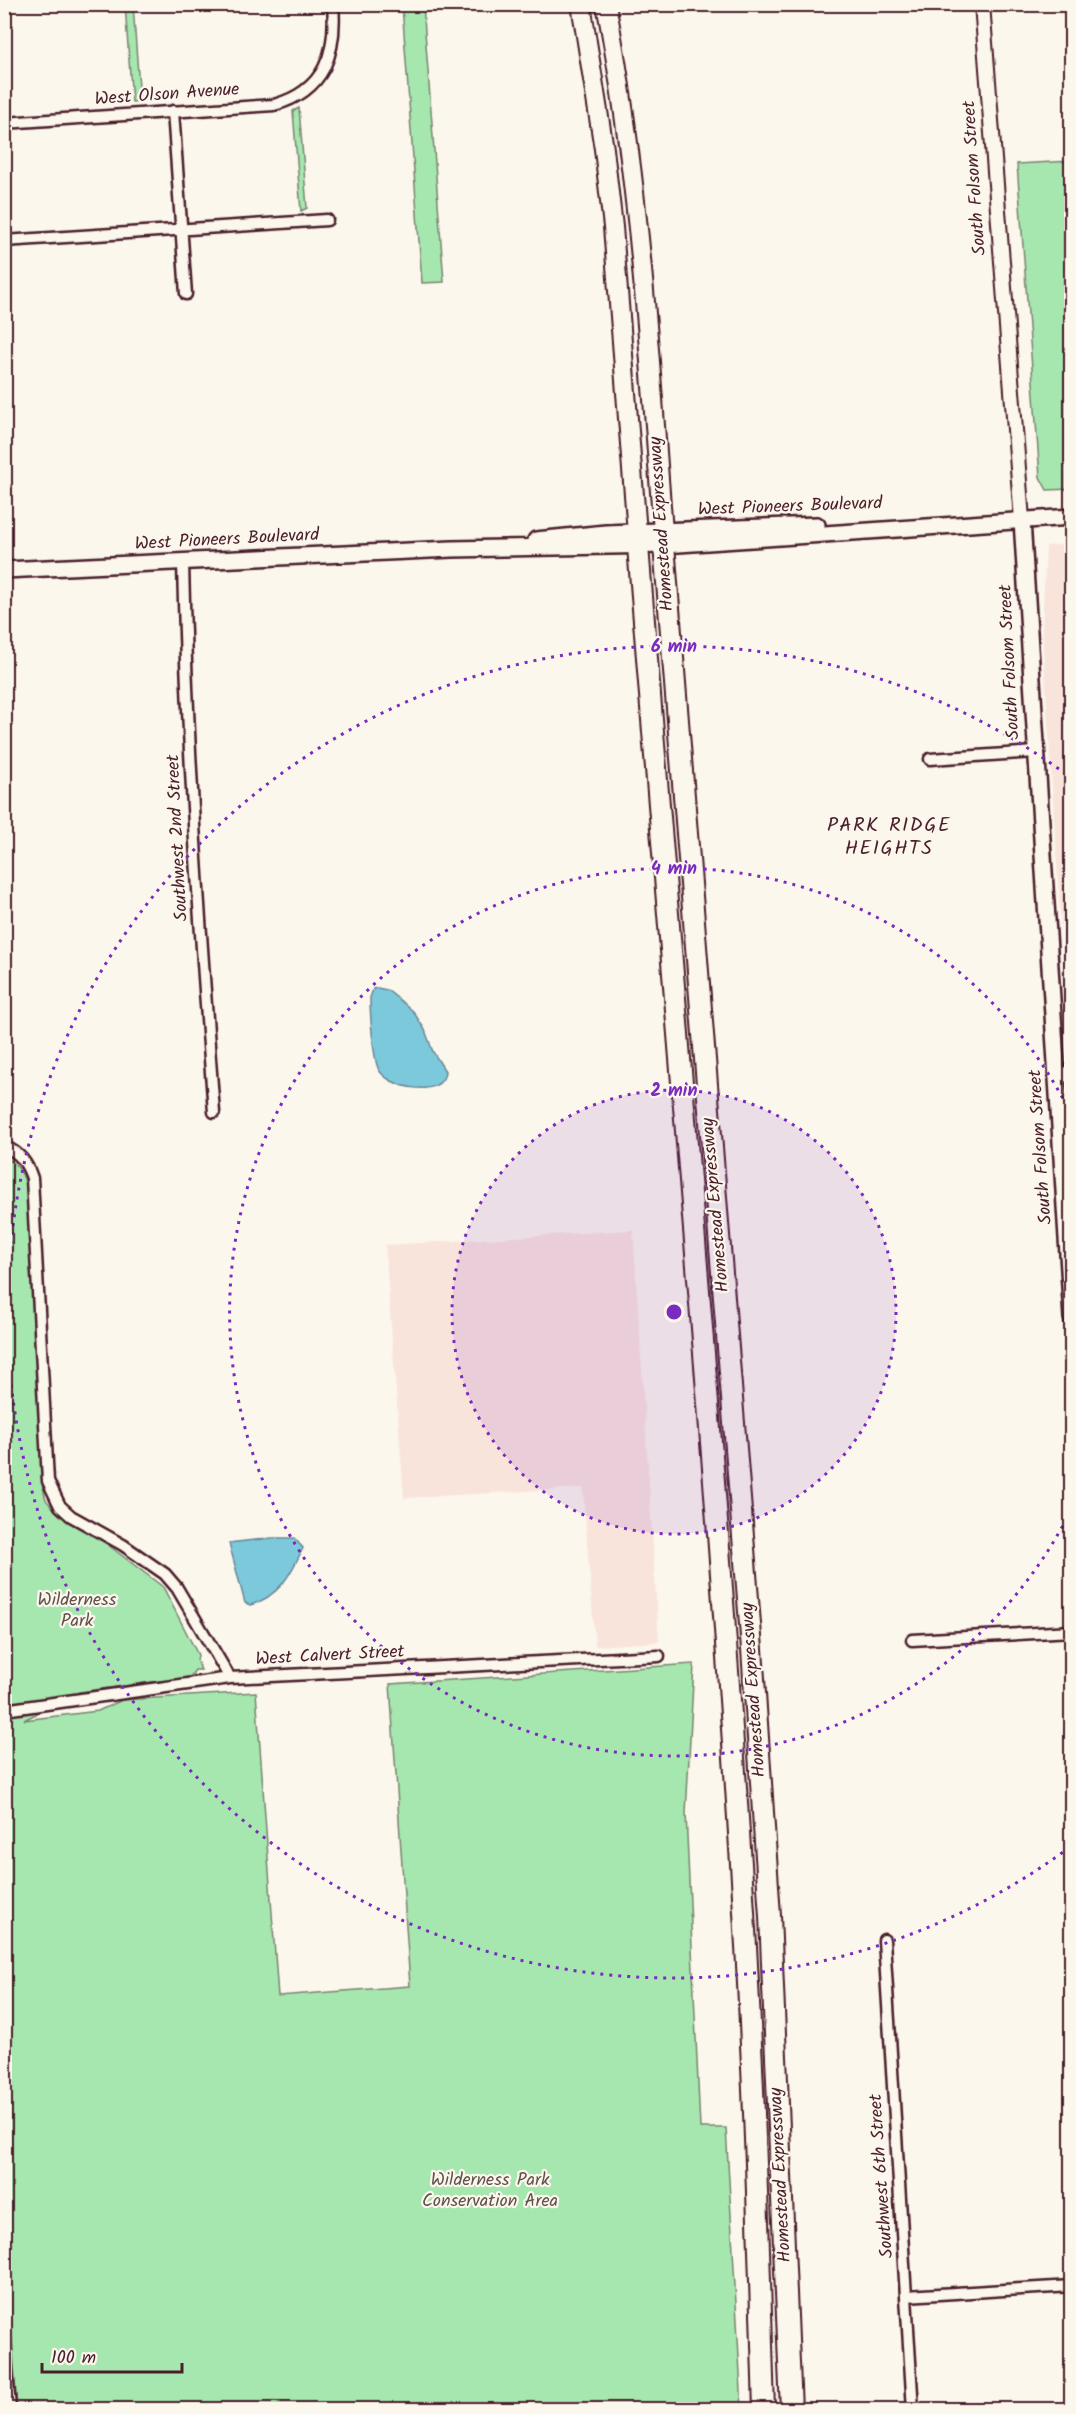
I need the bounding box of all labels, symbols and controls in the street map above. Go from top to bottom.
street label: West Olson Avenue [94,75,240,115]
street label: South Folsom Street [955,99,995,256]
street label: Homestead Expressway [641,435,683,612]
street label: West Pioneers Boulevard [697,489,884,525]
street label: West Pioneers Boulevard [134,521,321,559]
street label: South Folsom Street [991,583,1029,740]
text: 6 min [651,633,697,662]
street label: Southwest 2nd Street [159,753,197,922]
district label: PARK RIDGE HEIGHTS [827,810,951,865]
text: 4 min [651,855,697,884]
street label: South Folsom Street [1021,1068,1061,1225]
text: 2 min [651,1077,697,1106]
street label: Homestead Expressway [694,1116,738,1294]
centre of rings [664,1302,684,1322]
park label: Wilderness Park [38,1586,117,1636]
street label: Homestead Expressway [733,1601,775,1778]
street label: West Calvert Street [255,1638,406,1674]
street label: Homestead Expressway [762,2086,800,2263]
street label: Southwest 6th Street [862,2092,902,2259]
park label: Wilderness Park Conservation Area [422,2166,558,2216]
scale bar [42,2336,182,2374]
text: 100 m [51,2344,96,2373]

